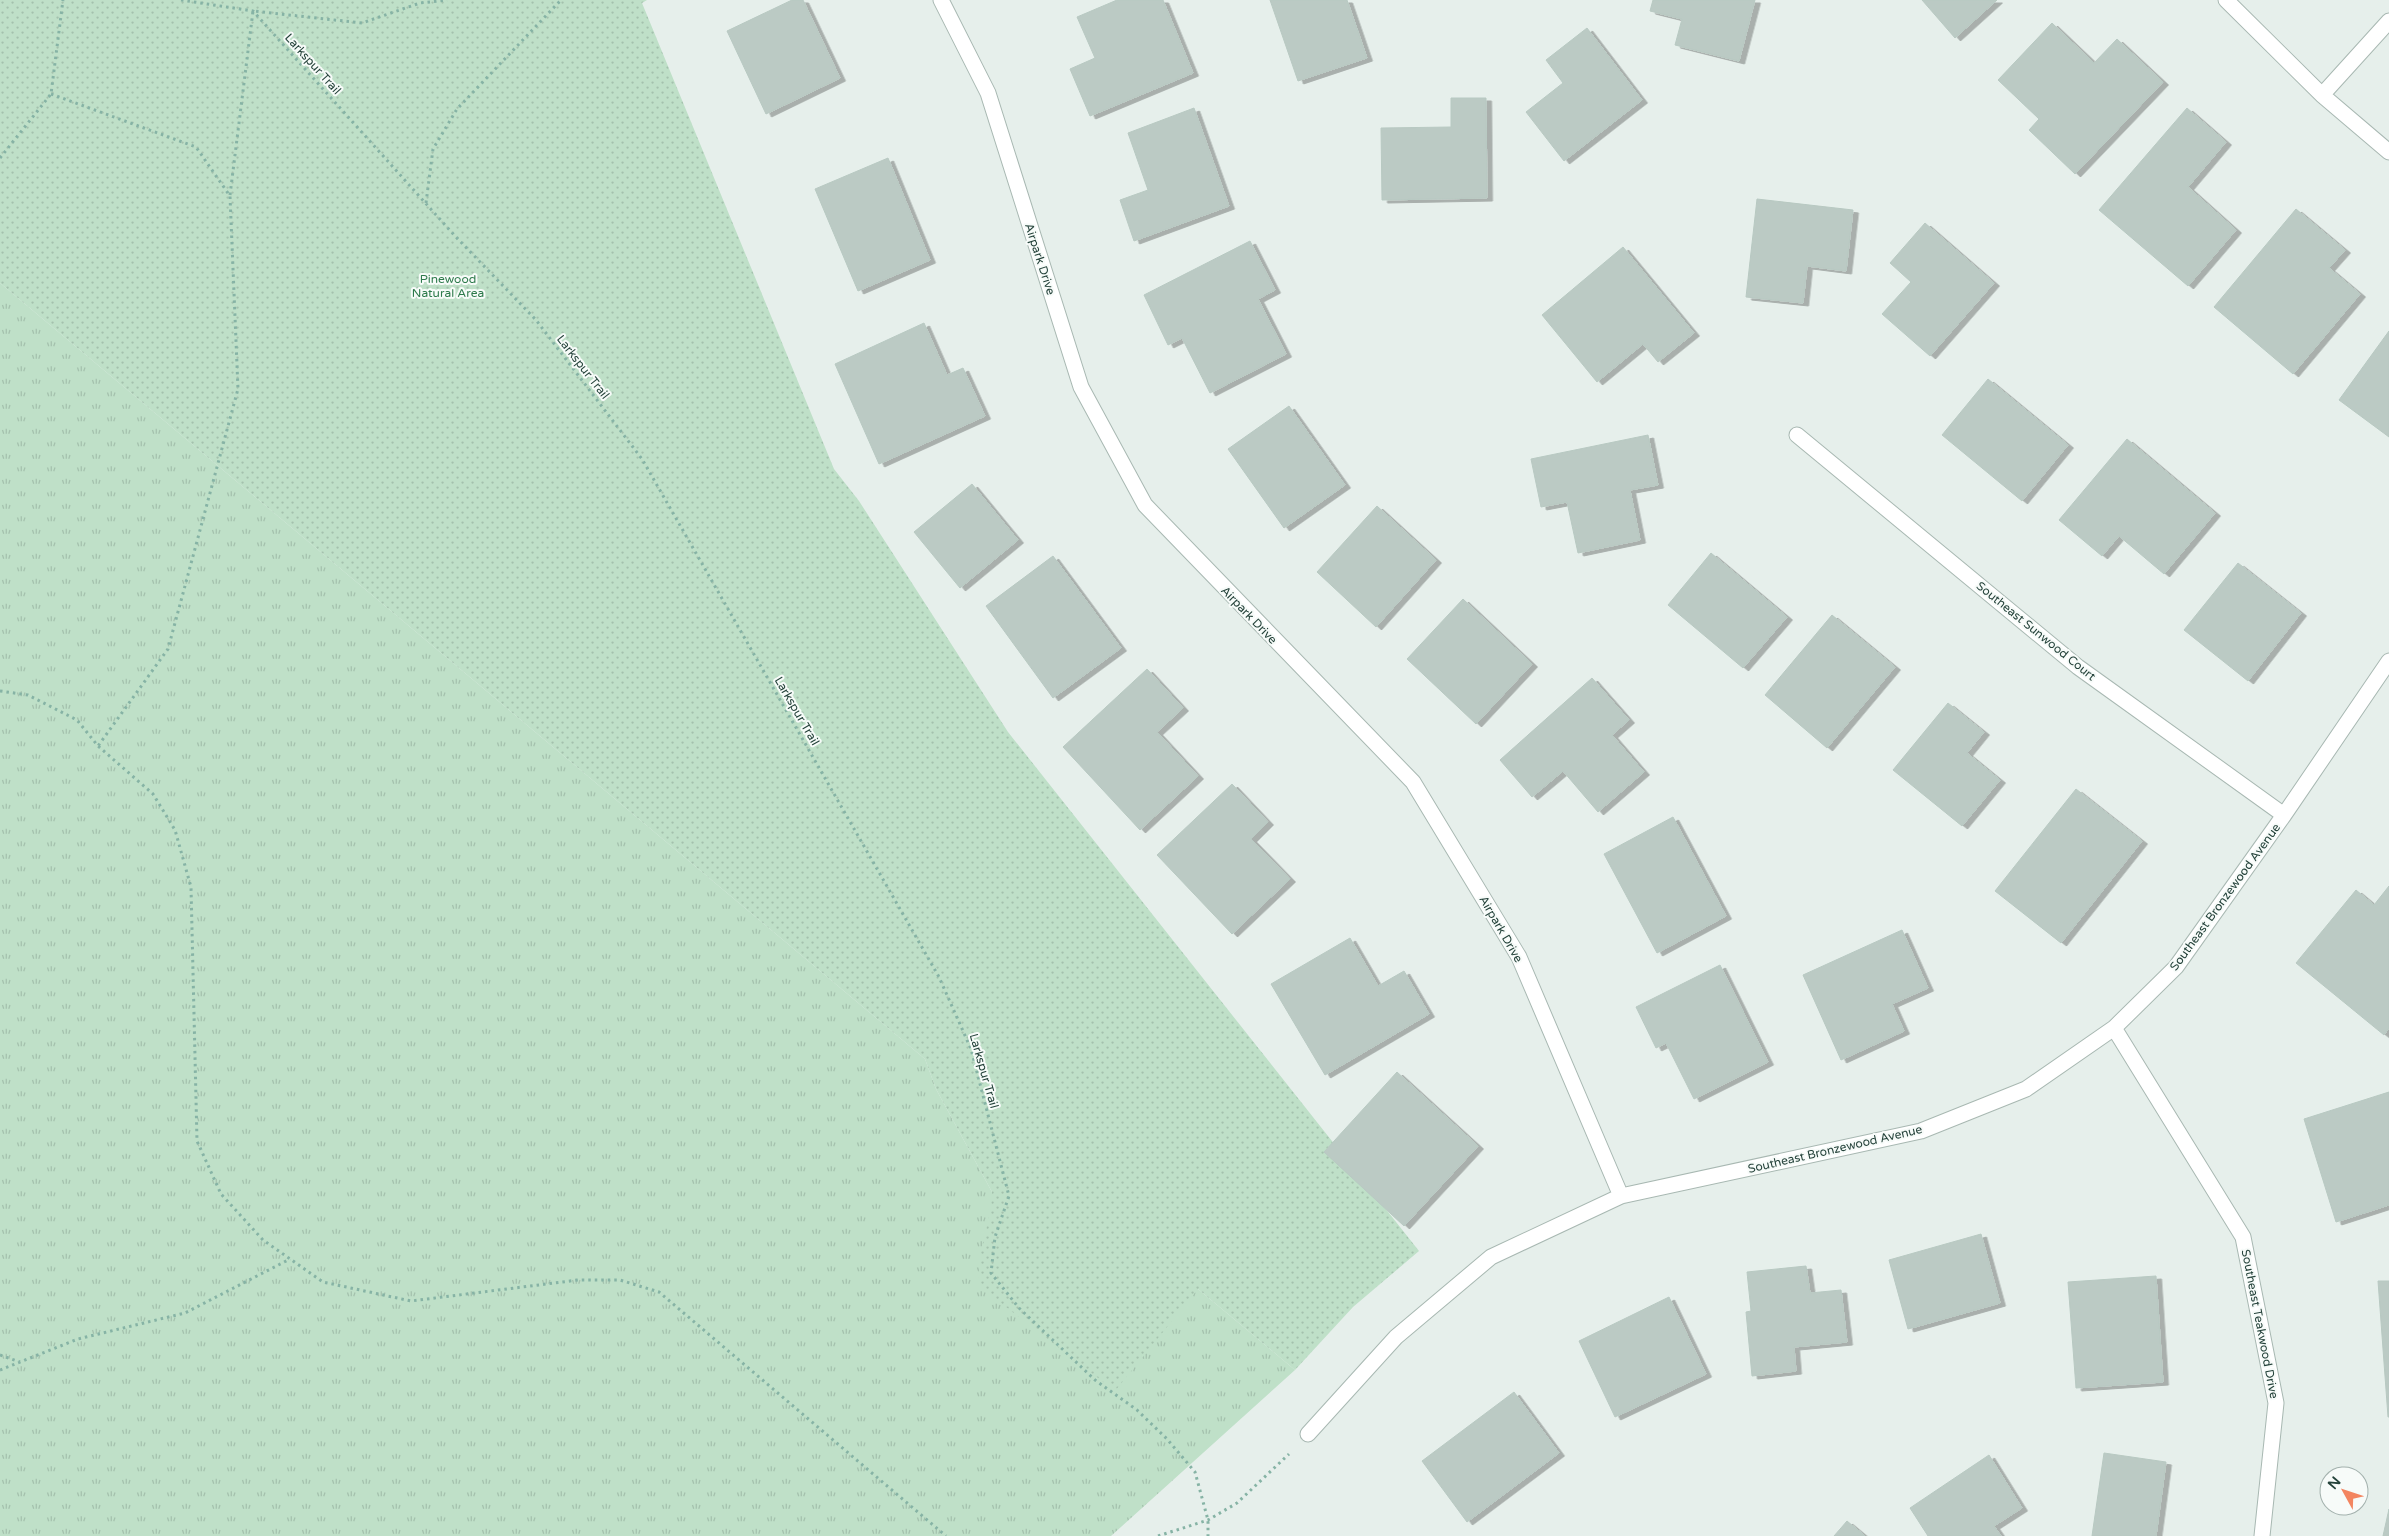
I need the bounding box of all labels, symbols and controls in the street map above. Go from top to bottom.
street label: Larkspur Trail [282,31,344,97]
street label: Airpark Drive [1022,221,1058,297]
park label: Pinewood Natural Area [412,272,484,300]
street label: Larkspur Trail [554,332,612,402]
street label: Southeast Sunwood Court [1974,579,2099,684]
street label: Airpark Drive [1218,583,1280,647]
street label: Larkspur Trail [772,674,822,748]
street label: Southeast Bronzewood Avenue [2167,821,2283,973]
street label: Airpark Drive [1476,893,1526,965]
street label: Larkspur Trail [967,1032,1001,1110]
street label: Southeast Bronzewood Avenue [1746,1122,1924,1176]
street label: Southeast Teakwood Drive [2239,1248,2281,1400]
north arrow [2319,1466,2369,1516]
text: N [2324,1473,2345,1493]

